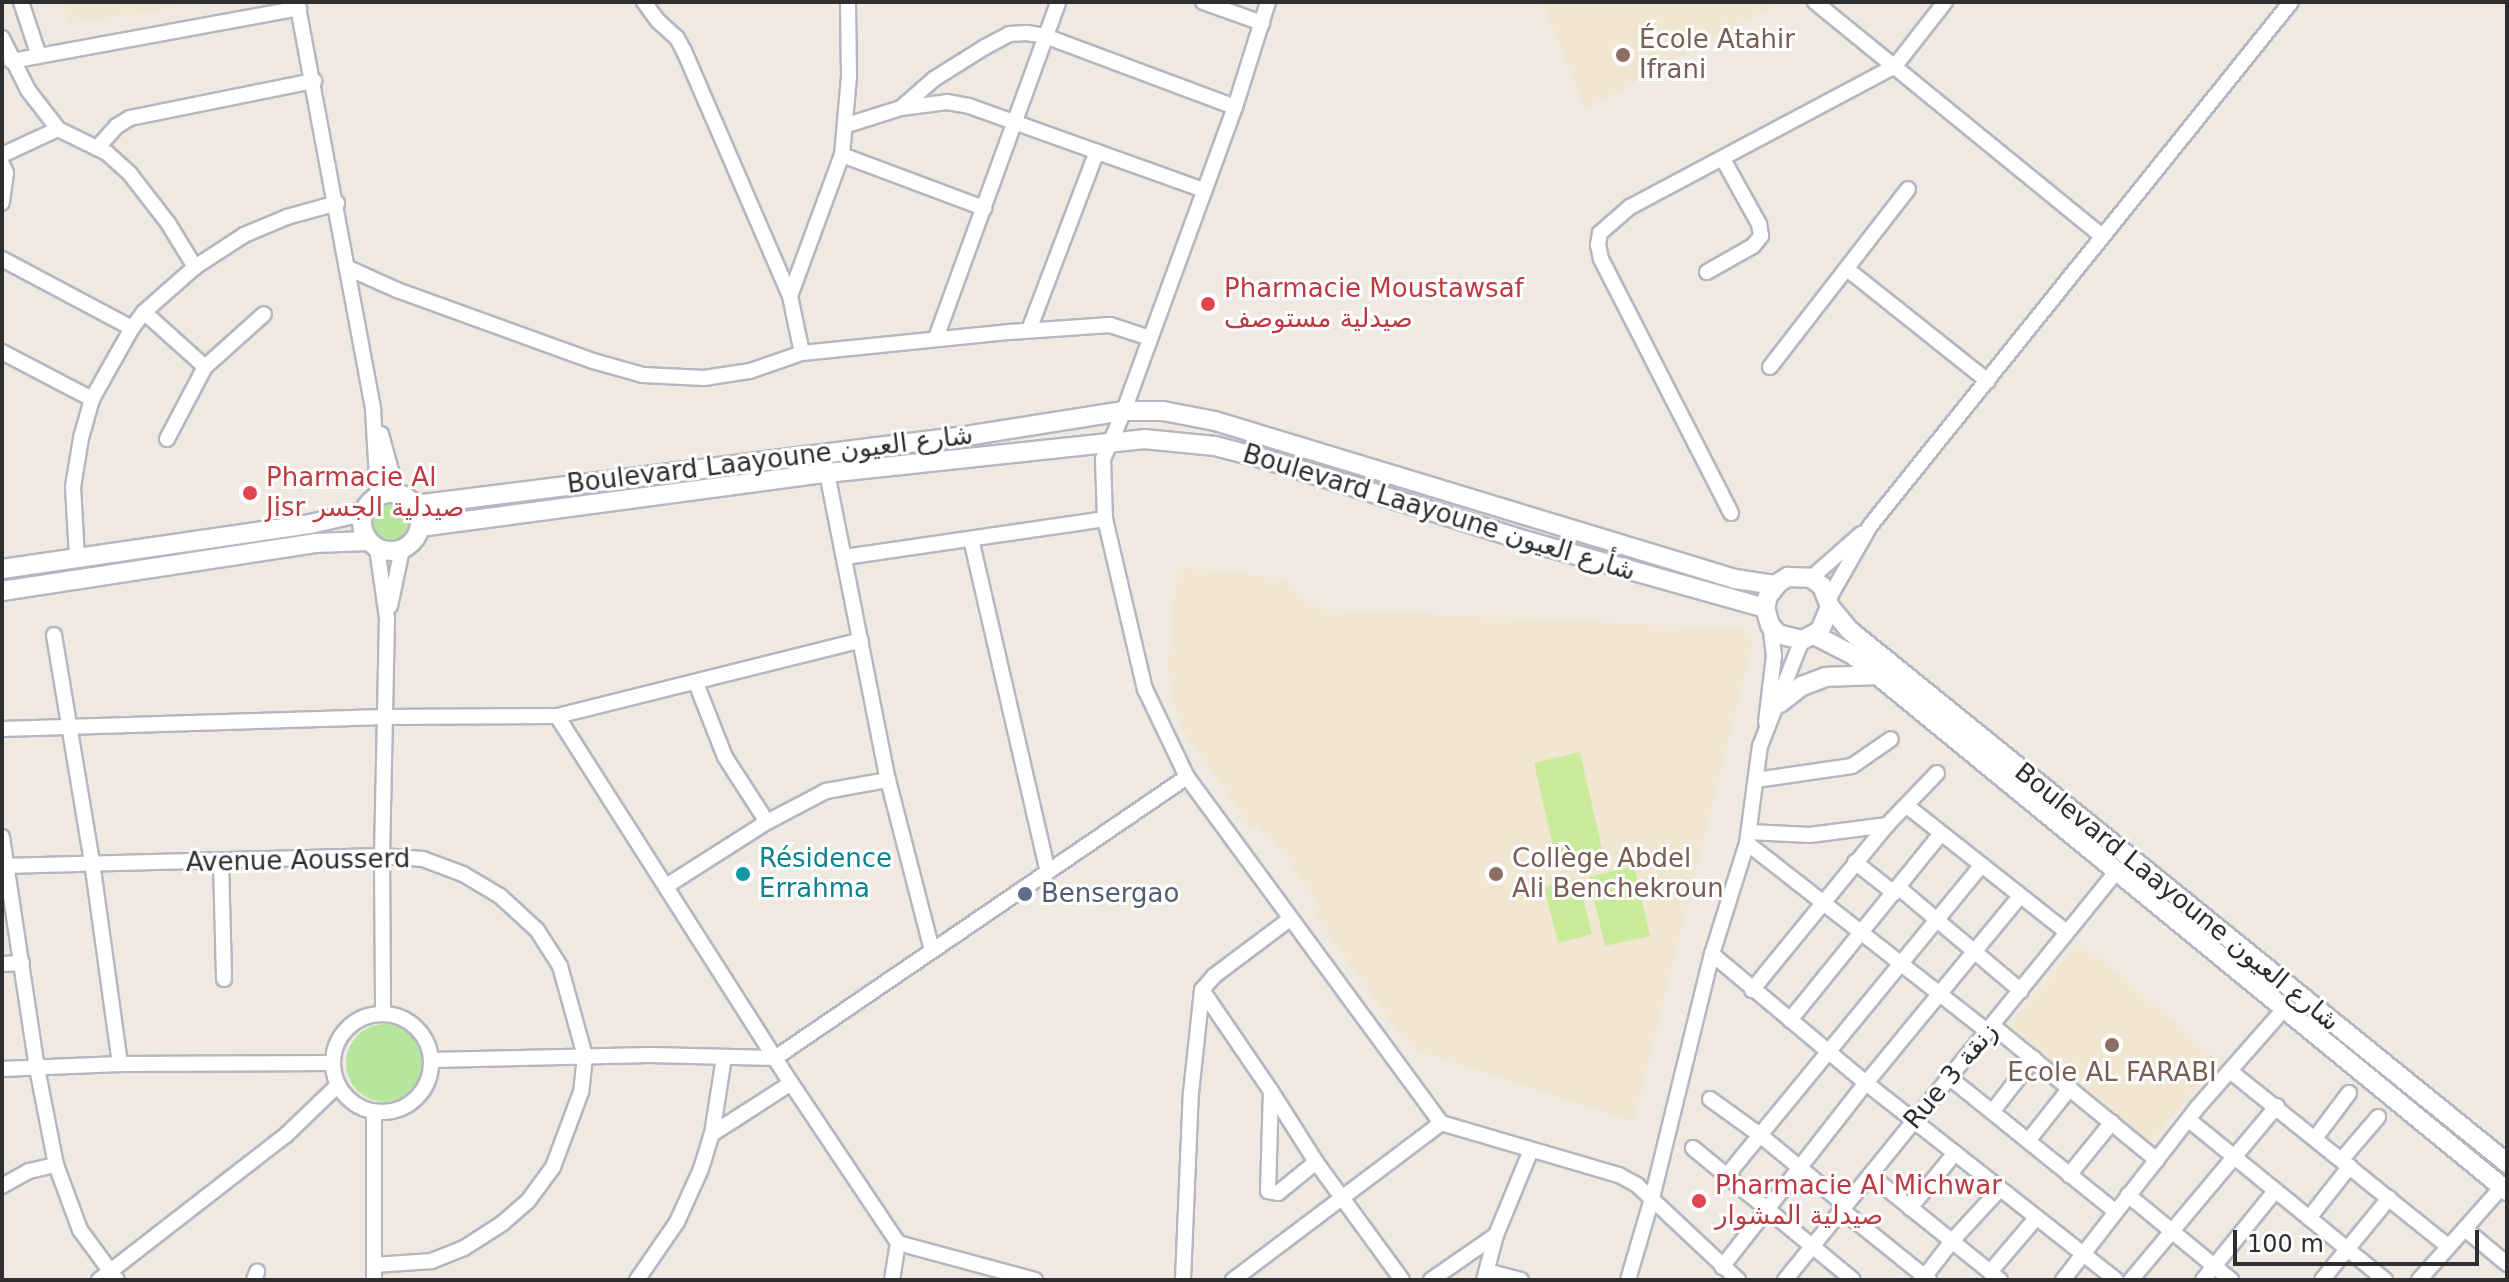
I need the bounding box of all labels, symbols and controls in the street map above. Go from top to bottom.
place label: École Atahir Ifrani [1639,24,1795,86]
marker: École Atahir Ifrani [1614,46,1632,64]
place label: Pharmacie Moustawsaf صيدلية مستوصف [1224,273,1524,334]
marker: Pharmacie Moustawsaf صيدلية مستوصف [1199,295,1217,313]
street label: Boulevard Laayoune شارع العيون [565,420,975,500]
street label: Boulevard Laayoune شأرع العيون [1239,438,1639,588]
place label: Pharmacie Al Jisr صيدلية الجسر [266,462,464,524]
marker: Pharmacie Al Jisr صيدلية الجسر [241,484,259,502]
street label: Boulevard Laayoune شارع العيون [2008,756,2346,1038]
street label: Avenue Aousserd [186,843,410,879]
place label: Résidence Errahma [759,843,892,904]
place label: Collège Abdel Ali Benchekroun [1512,843,1724,904]
marker: Résidence Errahma [734,865,752,883]
marker: Collège Abdel Ali Benchekroun [1487,865,1505,883]
place label: Bensergao [1041,878,1179,910]
marker: Bensergao [1016,885,1034,903]
street label: Rue 3 زنقة [1897,1016,2005,1136]
marker: Ecole AL FARABI [2103,1036,2121,1054]
place label: Ecole AL FARABI [2007,1057,2217,1089]
place label: Pharmacie Al Michwar صيدلية المشوار [1715,1170,2002,1232]
marker: Pharmacie Al Michwar صيدلية المشوار [1690,1192,1708,1210]
scale bar [2237,1214,2483,1264]
text: 100 m [2247,1230,2324,1258]

